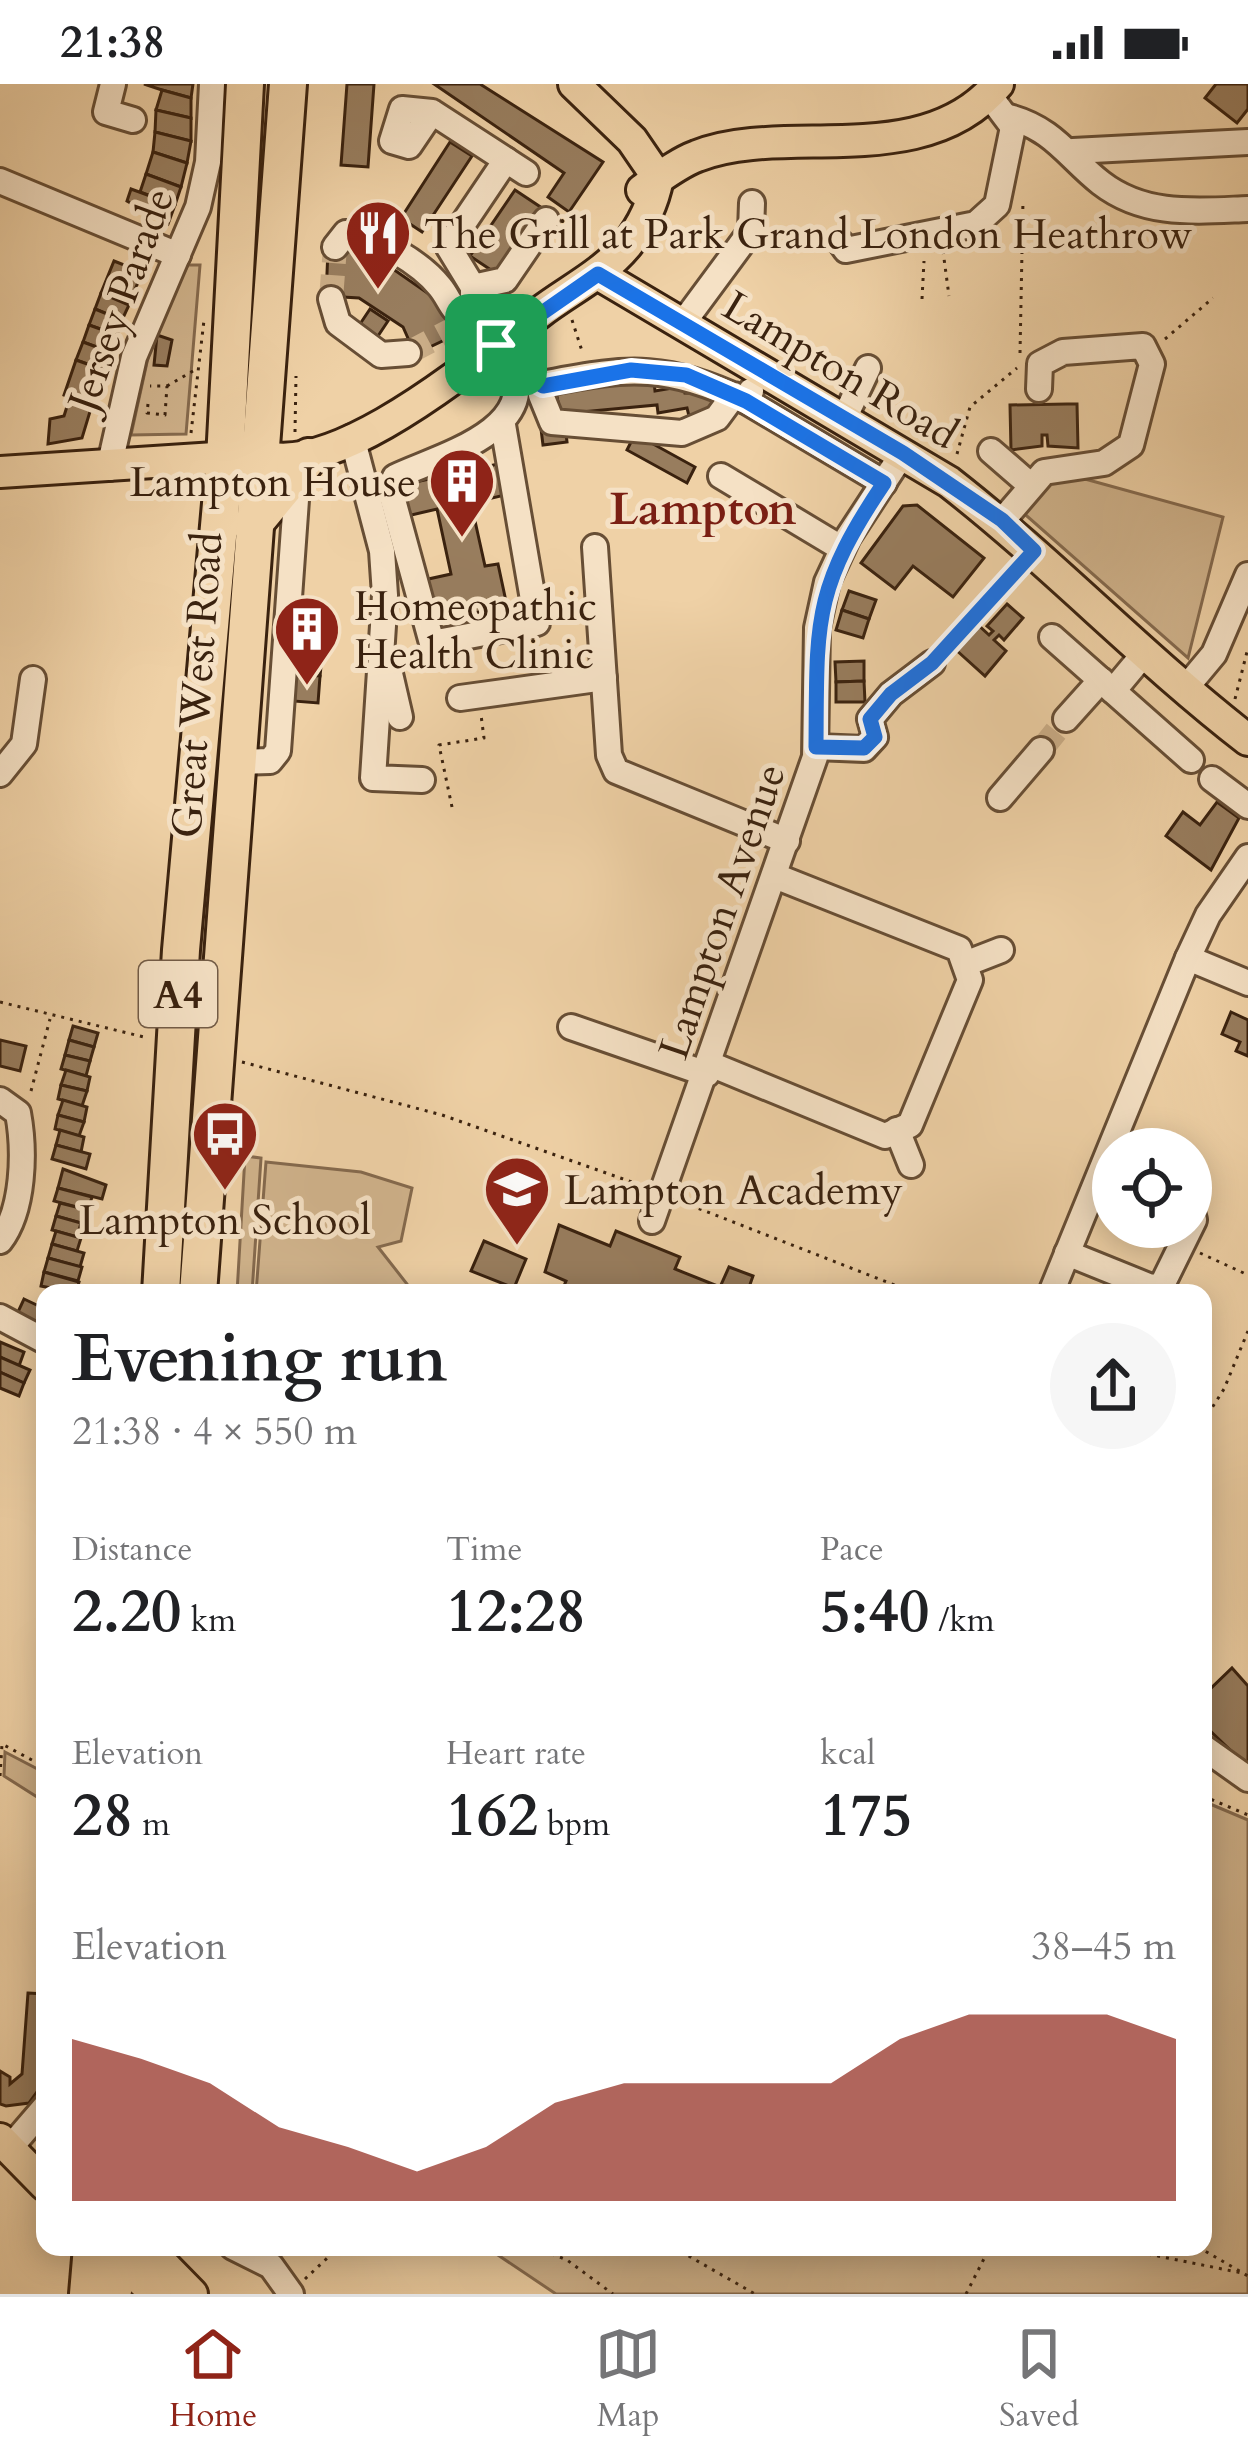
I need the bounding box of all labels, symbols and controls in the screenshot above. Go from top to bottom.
text: 21:38 [60,12,165,73]
street label: Jersey Parade [53,180,188,424]
restaurant icon: The Grill at Park Grand London Heathrow [343,198,413,292]
place label: The Grill at Park Grand London Heathrow [424,206,1193,263]
street label: Lampton Road [712,278,968,463]
pin [445,294,547,396]
icon: arrive [463,312,529,378]
building icon: Lampton House [427,446,497,540]
place label: Lampton House [129,454,416,511]
district label: Lampton [610,479,797,540]
street label: Great West Road [158,530,237,840]
place label: Homeopathic Health Clinic [354,578,597,683]
building icon: Homeopathic Health Clinic [272,594,342,688]
street label: Lampton Avenue [645,756,800,1067]
road number: A4 [139,961,217,1027]
bus stop icon: Lampton School [190,1099,260,1193]
map controls [1092,1128,1212,1248]
button: locate [1092,1128,1212,1248]
school or university icon: Lampton Academy [482,1154,552,1248]
place label: Lampton Academy [564,1162,903,1219]
place label: Lampton School [79,1192,371,1249]
text: Evening run [72,1315,447,1404]
button: share [1050,1323,1176,1449]
text: 21:38 · 4 × 550 m [72,1405,357,1458]
text: Distance [72,1527,193,1572]
text: Time [446,1527,522,1572]
text: Pace [820,1527,884,1572]
text: 2.20 [72,1572,182,1653]
text: 12:28 [446,1572,586,1653]
text: 5:40 [820,1572,930,1653]
text: km [182,1598,236,1643]
text: /km [930,1598,995,1643]
text: Elevation [72,1731,203,1776]
text: Heart rate [446,1731,586,1776]
text: kcal [820,1731,875,1776]
text: 28 [72,1776,133,1857]
text: 162 [446,1776,538,1857]
text: 175 [820,1776,912,1857]
text: m [133,1802,170,1847]
text: bpm [538,1802,610,1847]
text: Elevation [72,1920,227,1973]
text: 38–45 m [1031,1920,1176,1973]
tab: Home [169,2321,257,2438]
tab: Map [595,2321,661,2438]
tab: Saved [999,2321,1079,2438]

